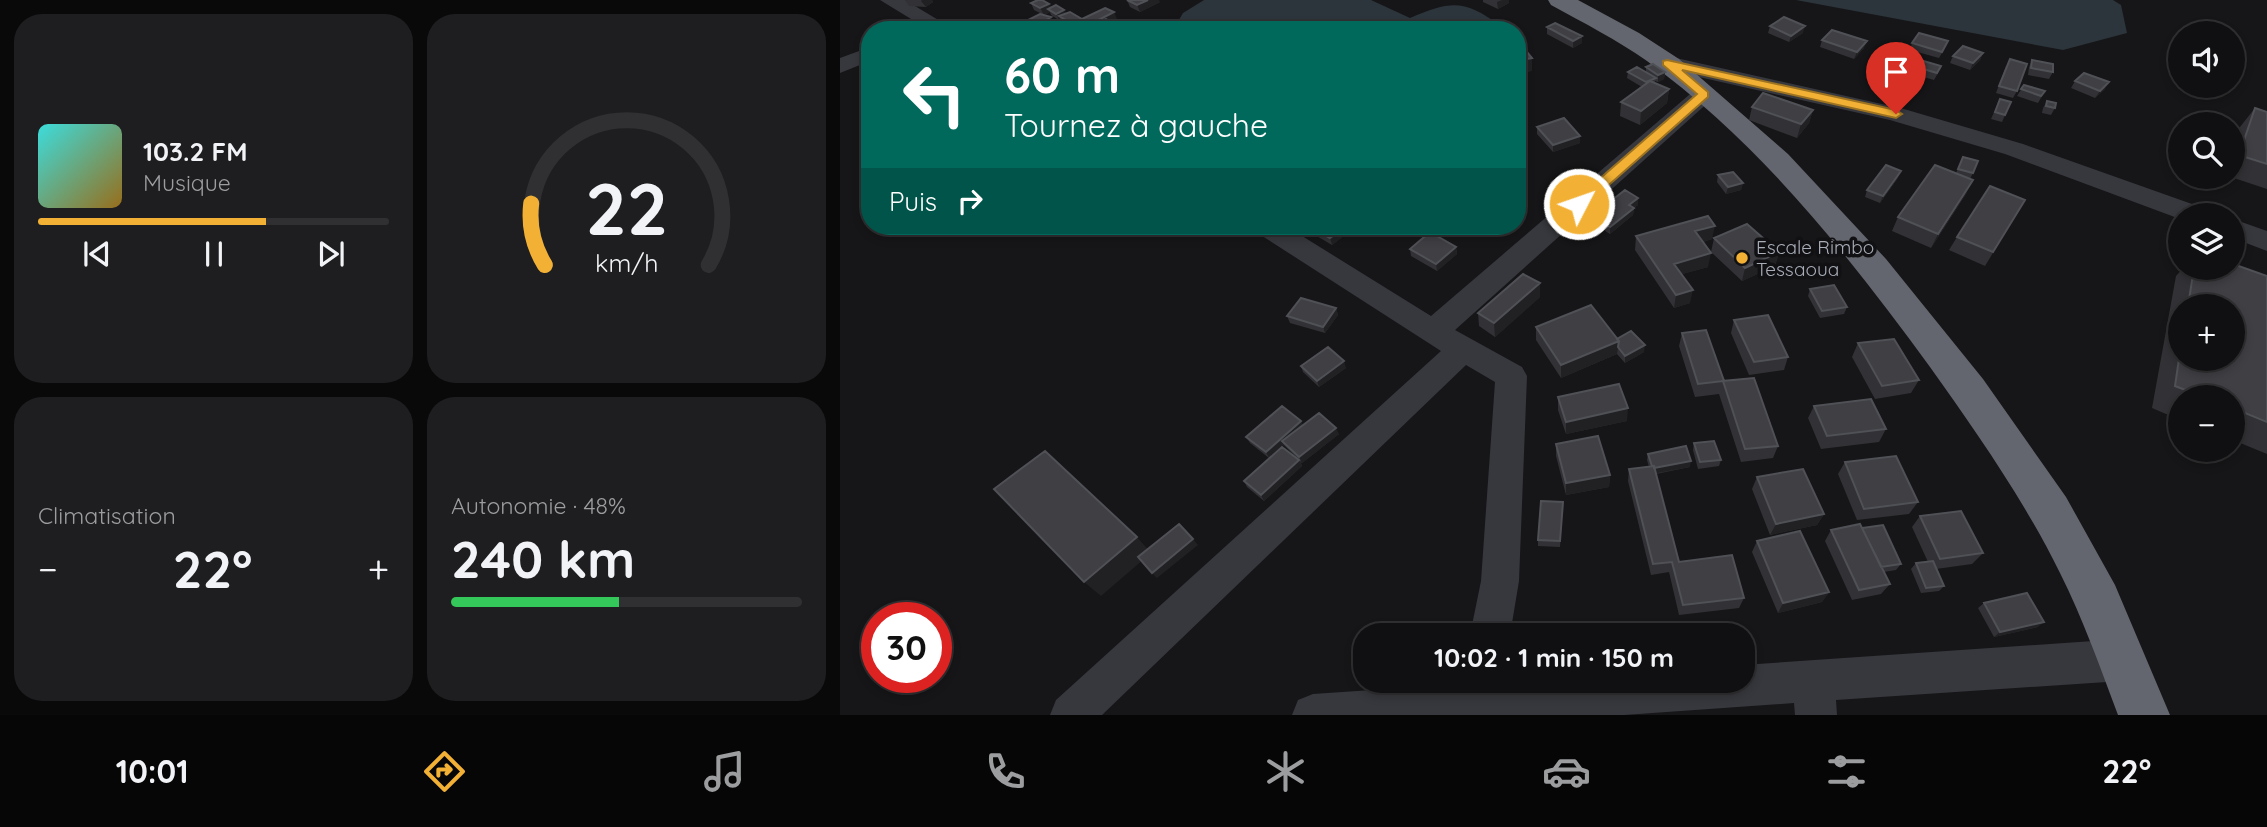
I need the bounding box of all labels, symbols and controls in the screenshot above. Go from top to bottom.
map controls [2168,21,2245,462]
button: sound [2168,21,2245,98]
pin [1866,42,1926,114]
text: 60 m [1004,44,1120,105]
icon: left [889,49,980,140]
icon: arrive [1877,53,1915,91]
text: Tournez à gauche [1004,105,1268,145]
button: search [2168,112,2245,189]
text: 103.2 FM [143,135,248,168]
text: 22 [585,162,668,253]
position arrow [1542,167,1616,241]
text: Musique [143,168,231,197]
icon: right [951,182,989,220]
text: Puis [889,185,937,218]
button: layers [2168,203,2245,280]
icon: previous [78,235,116,273]
icon: pause [195,235,233,273]
icon: next [312,235,350,273]
place label: Escale Rimbo Tessaoua [1756,235,1874,281]
text: km/h [595,247,658,278]
marker: Escale Rimbo Tessaoua [1734,250,1750,266]
button: + [2168,294,2245,371]
button: − [2168,385,2245,462]
text: Autonomie · 48% [451,491,626,520]
text: Climatisation [38,501,176,530]
text: 240 km [451,526,635,591]
text: 22° [173,536,252,601]
text: − [38,545,58,593]
text: + [368,545,389,593]
speed limit sign: 30 [861,602,952,693]
text: 10:02 · 1 min · 150 m [1434,641,1674,674]
icon: directions [420,747,469,796]
icon: music [700,747,749,796]
icon: phone [981,747,1030,796]
icon: climate [1261,747,1310,796]
icon: car [1542,747,1591,796]
icon: filters [1822,747,1871,796]
text: 10:01 [116,751,189,791]
text: 22° [2102,751,2151,791]

